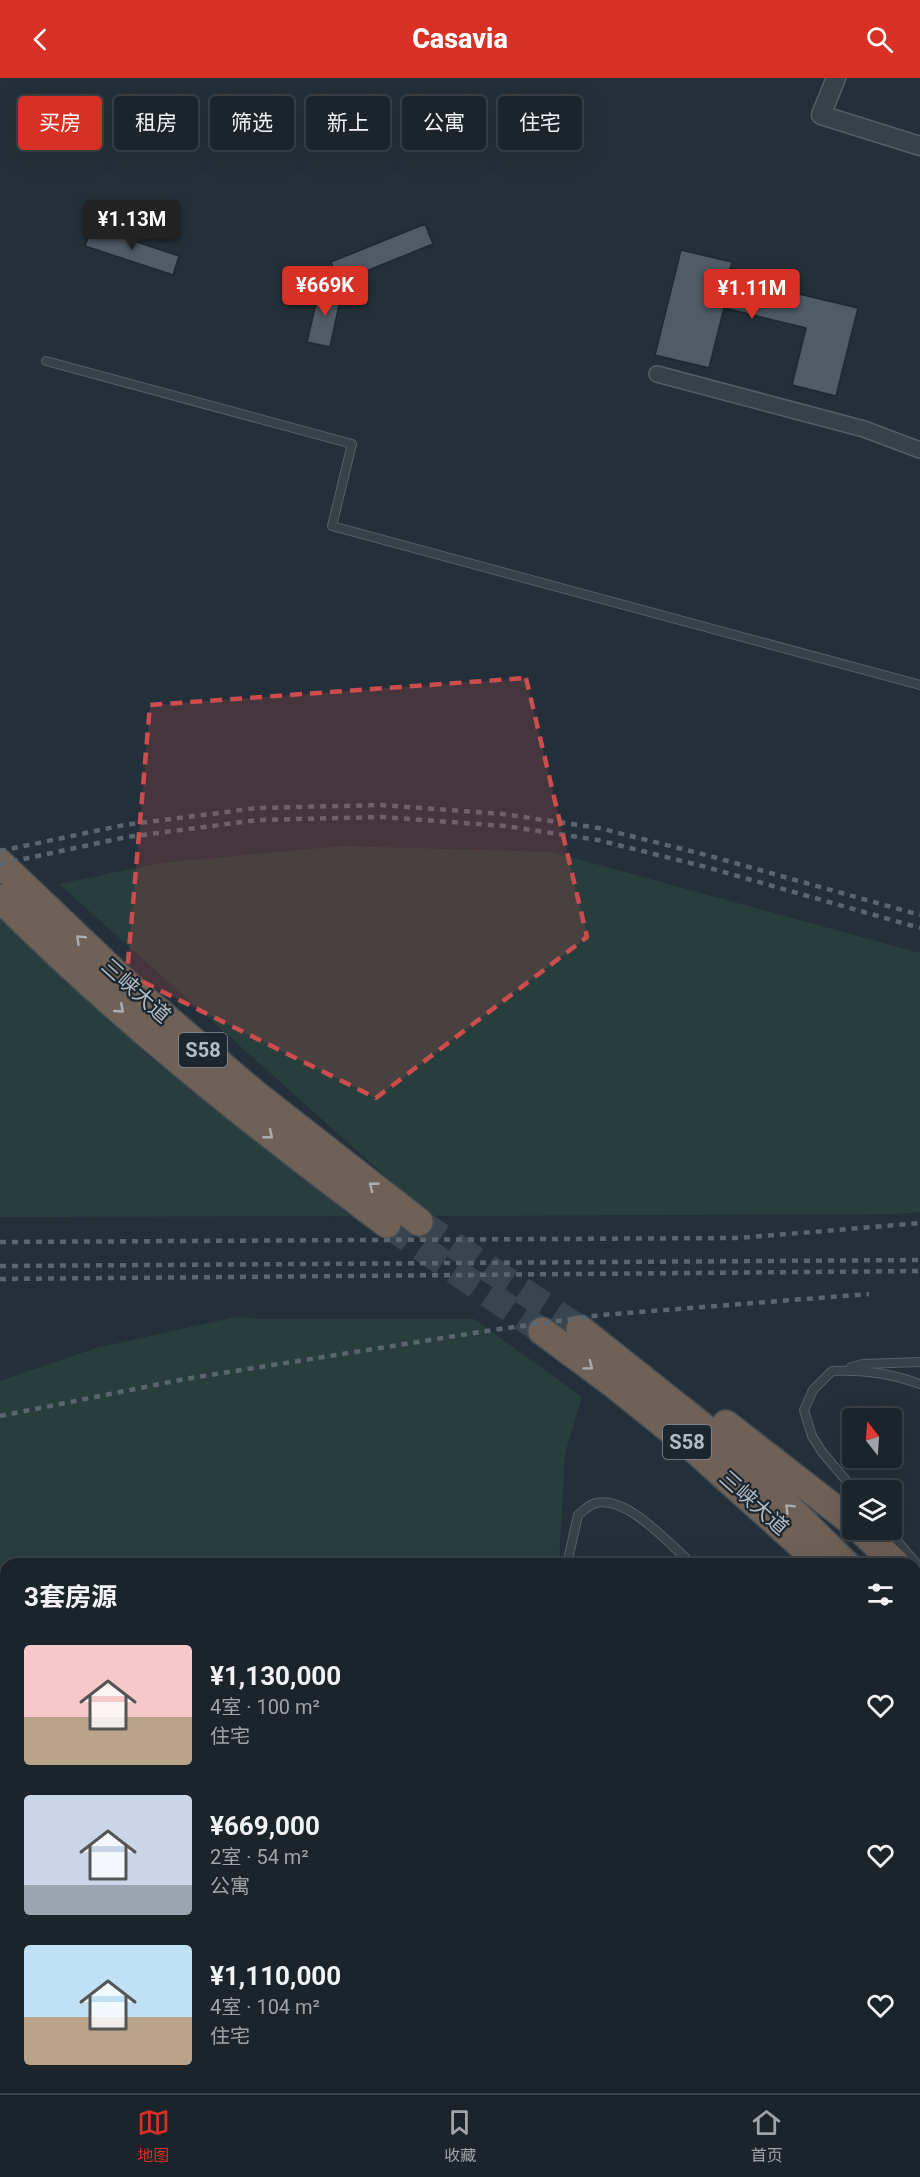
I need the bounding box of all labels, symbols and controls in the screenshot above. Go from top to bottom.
icon: back [24,23,57,56]
text: Casavia [412,23,508,55]
icon: search [863,23,896,56]
chip: 买房 [18,96,102,150]
chip: 租房 [114,96,198,150]
chip: 筛选 [210,96,294,150]
chip: 新上 [306,96,390,150]
chip: 公寓 [402,96,486,150]
chip: 住宅 [498,96,582,150]
pin: ¥1.13M [83,200,181,251]
text: ¥1.13M [98,207,166,231]
pin: ¥669K [283,266,367,317]
pin: ¥1.11M [703,269,801,320]
text: ¥669K [296,273,354,297]
text: ¥1.11M [718,276,786,300]
one-way arrow [76,935,86,946]
street label: 三峡大道 [97,954,175,1028]
one-way arrow [113,1002,124,1013]
road number: S58 [179,1033,227,1067]
one-way arrow [262,1127,273,1138]
one-way arrow [369,1183,380,1194]
one-way arrow [583,1359,594,1370]
north arrow [842,1408,902,1468]
map controls [842,1408,902,1540]
road number: S58 [663,1425,711,1459]
street label: 三峡大道 [715,1466,793,1540]
button: layers [842,1480,902,1540]
one-way arrow [786,1505,797,1516]
icon: filters [864,1578,897,1611]
text: 3套房源 [24,1582,117,1612]
text: ¥1,130,000 [210,1661,341,1691]
icon: home [72,1669,144,1741]
icon: heart [864,1689,897,1722]
text: 4室 · 100 m² [210,1695,320,1719]
text: 住宅 [210,1724,250,1748]
text: ¥669,000 [210,1811,320,1841]
icon: home [72,1819,144,1891]
icon: heart [864,1839,897,1872]
text: 2室 · 54 m² [210,1845,309,1869]
text: 公寓 [210,1874,250,1898]
text: ¥1,110,000 [210,1961,341,1991]
icon: home [72,1969,144,2041]
icon: heart [864,1989,897,2022]
text: 4室 · 104 m² [210,1995,320,2019]
text: 住宅 [210,2024,250,2048]
tab: 地图 [137,2106,170,2166]
tab: 收藏 [443,2106,476,2166]
tab: 首页 [750,2106,783,2166]

